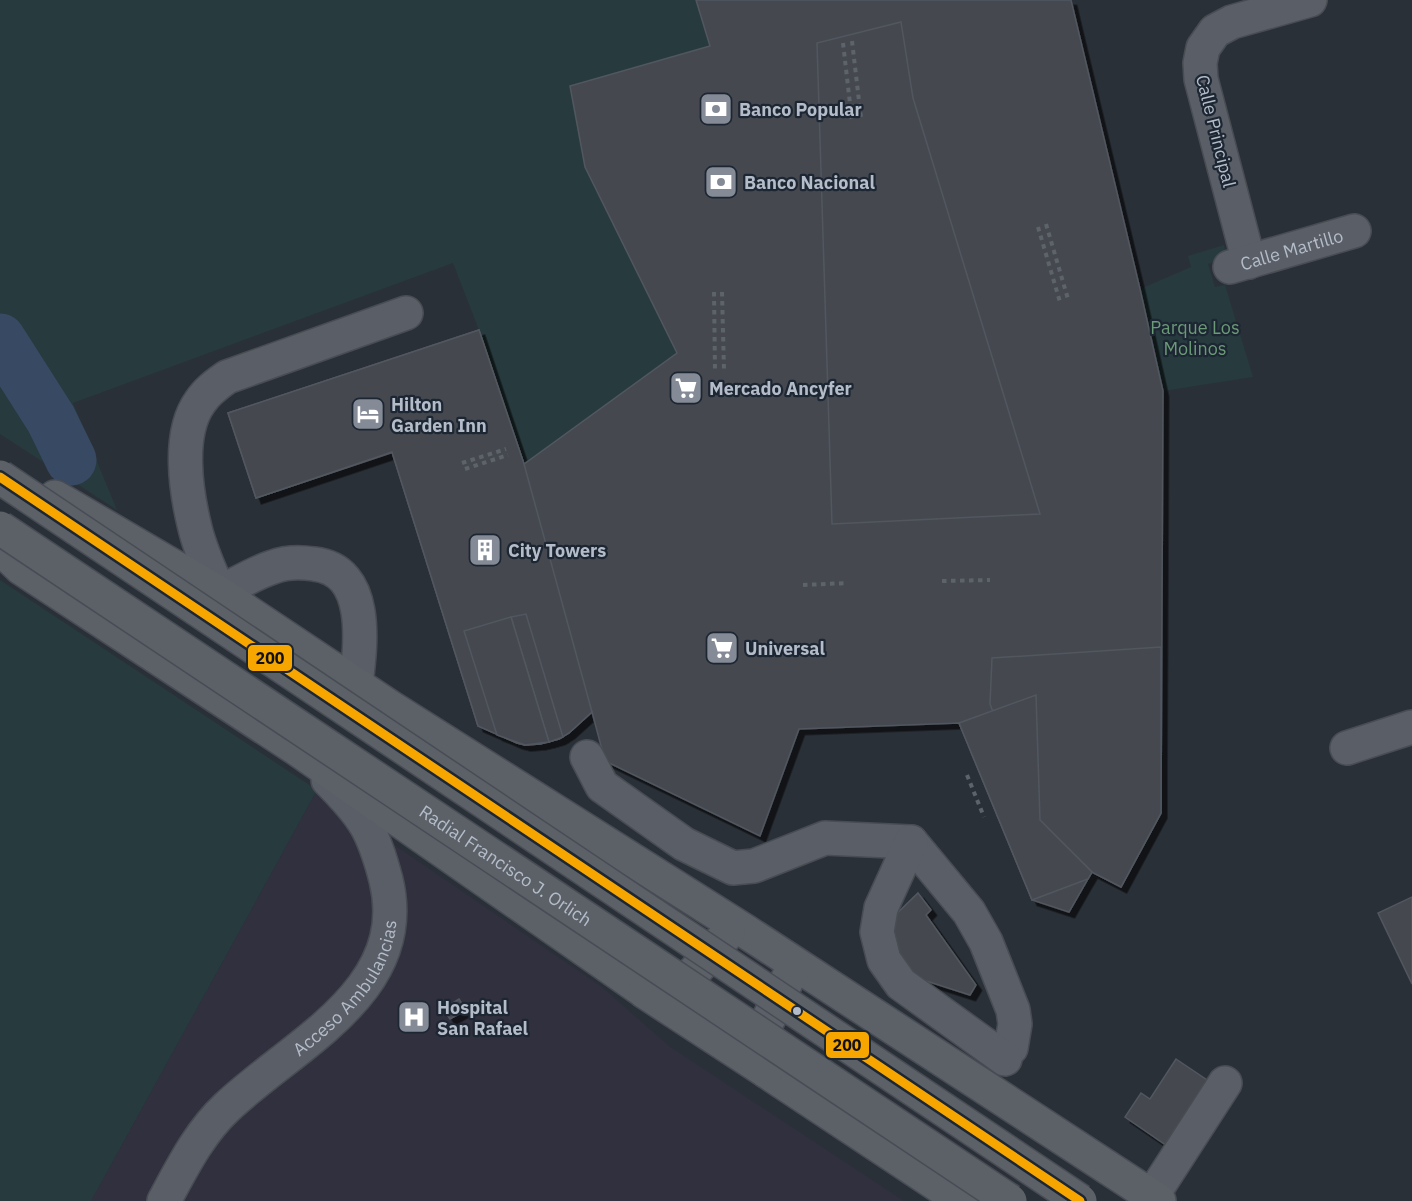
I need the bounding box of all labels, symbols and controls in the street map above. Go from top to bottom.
street label: Calle Principal [1191,72,1241,190]
bank icon: Banco Popular [698,91,734,127]
place label: Banco Popular [739,98,862,121]
bank icon: Banco Nacional [703,164,739,200]
place label: Banco Nacional [744,171,875,194]
street label: Calle Martillo [1237,223,1346,275]
park label: Parque Los Molinos [1150,316,1240,360]
supermarket icon: Mercado Ancyfer [668,370,704,406]
place label: Mercado Ancyfer [709,377,852,400]
place label: Hilton Garden Inn [391,393,487,437]
hotel icon: Hilton Garden Inn [350,396,386,432]
building icon: City Towers [467,532,503,568]
place label: City Towers [508,539,606,562]
supermarket icon: Universal [704,630,740,666]
place label: Universal [745,637,826,660]
line badge: 200 [247,644,293,672]
text: 200 [256,648,285,668]
street label: Radial Francisco J. Orlich [415,799,597,931]
street label: Acceso Ambulancias [288,919,401,1061]
place label: Hospital San Rafael [437,996,528,1040]
hospital icon: Hospital San Rafael [396,999,432,1035]
unlabelled marker [791,1005,803,1017]
line badge: 200 [825,1031,870,1059]
text: 200 [833,1035,862,1055]

